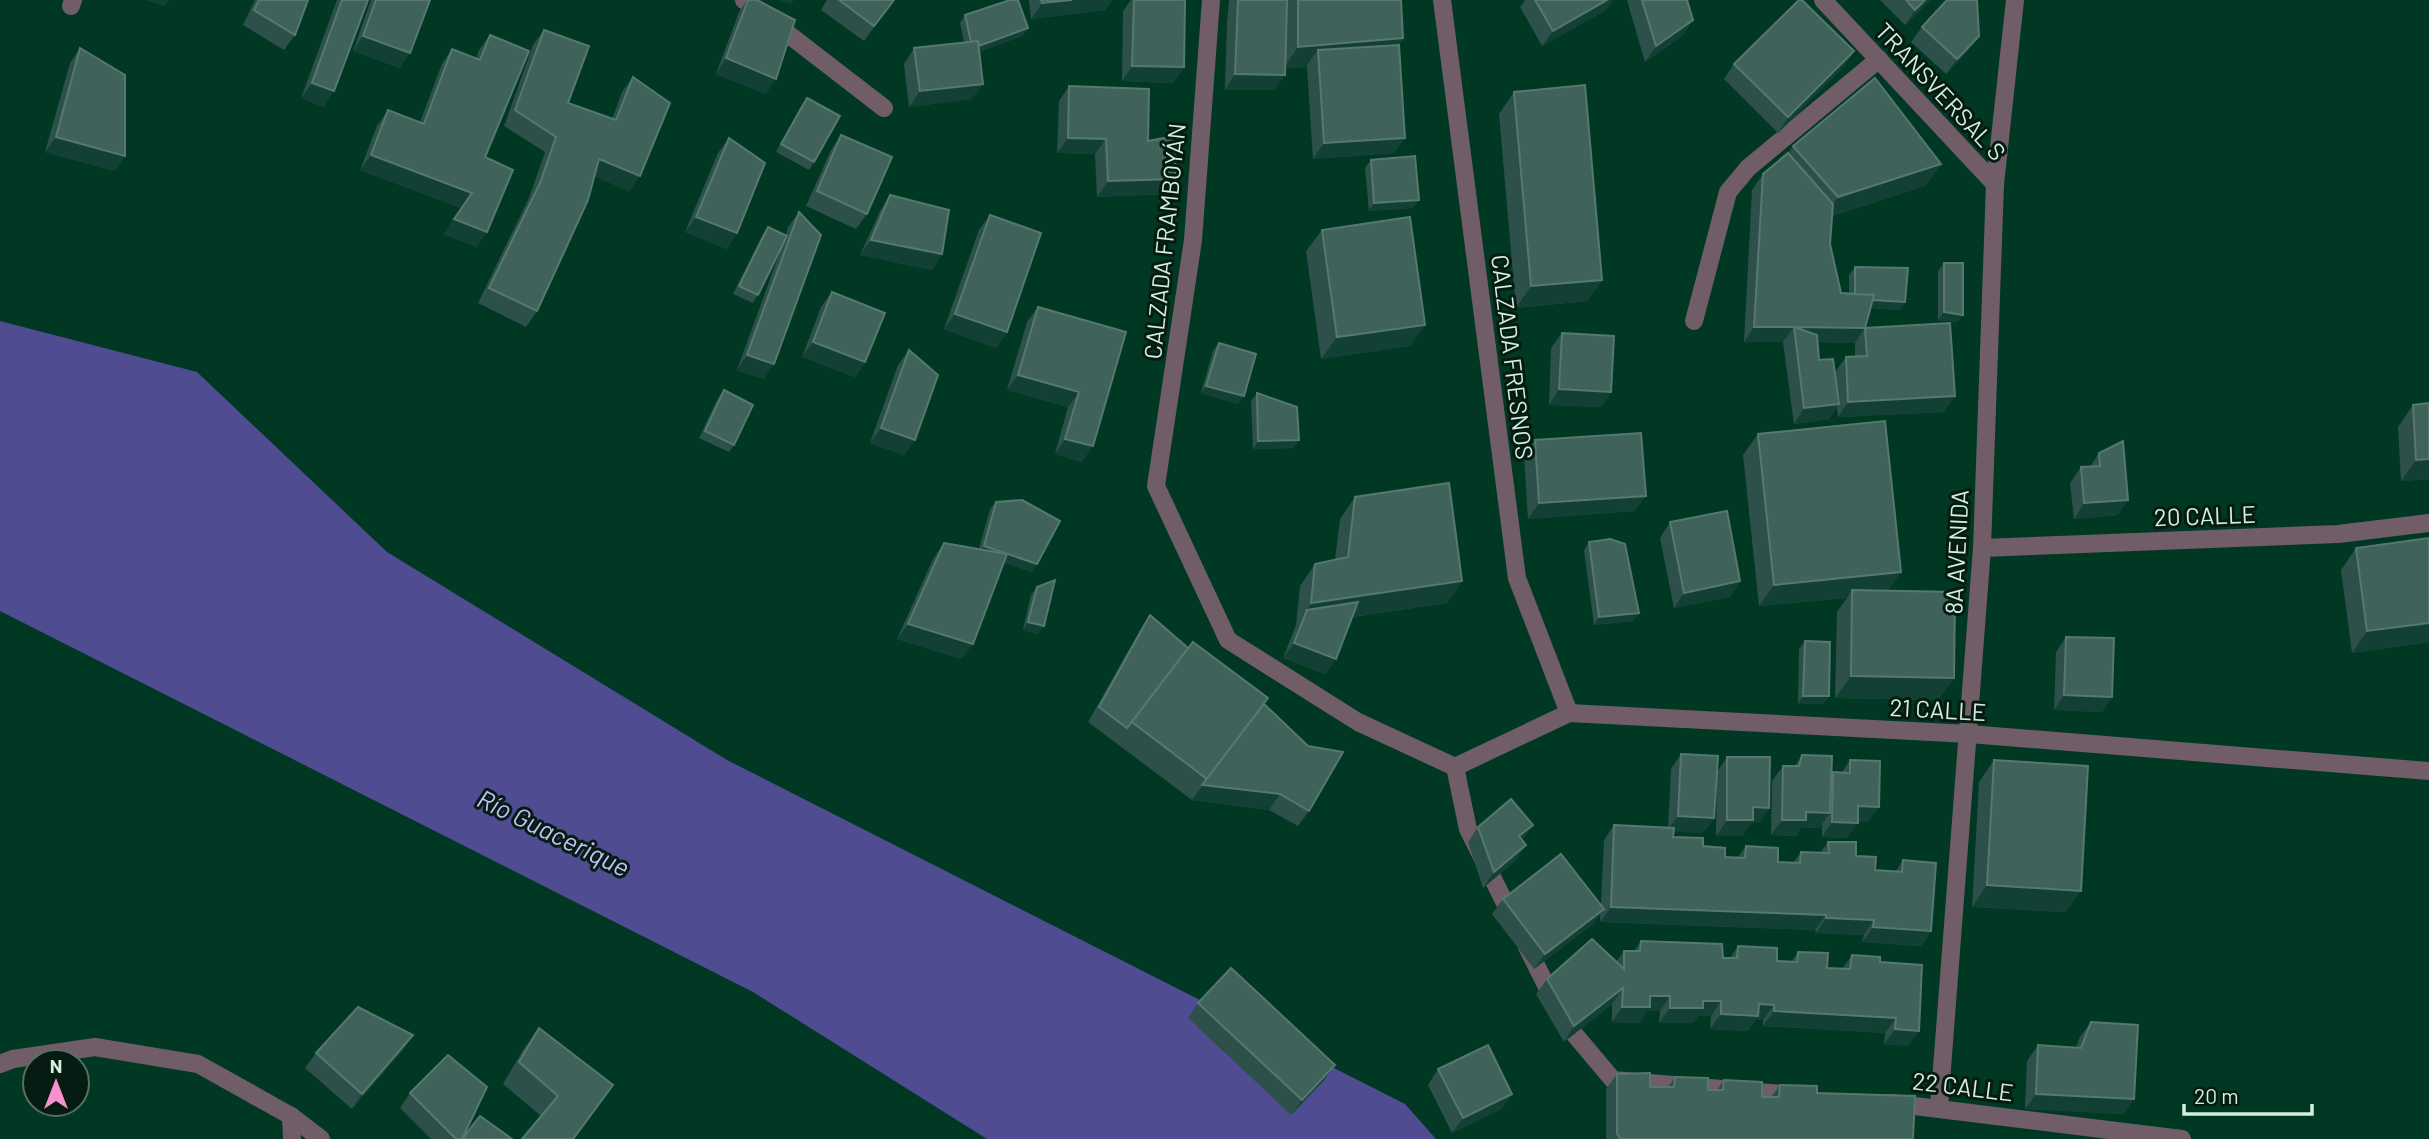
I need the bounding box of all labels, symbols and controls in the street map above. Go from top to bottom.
street label: TRANSVERSAL S [1870,16,2012,166]
street label: CALZADA FRAMBOYÁN [1137,122,1191,360]
street label: CALZADA FRESNOS [1486,253,1540,461]
street label: 8A AVENIDA [1938,489,1974,615]
street label: 20 CALLE [2153,499,2257,531]
street label: 21 CALLE [1889,692,1987,726]
water label: Río Guacerique [473,782,635,882]
north arrow [21,1048,91,1118]
text: N [50,1054,62,1077]
street label: 22 CALLE [1911,1065,2015,1107]
scale bar [2184,1072,2312,1116]
text: 20 m [2194,1083,2239,1108]

